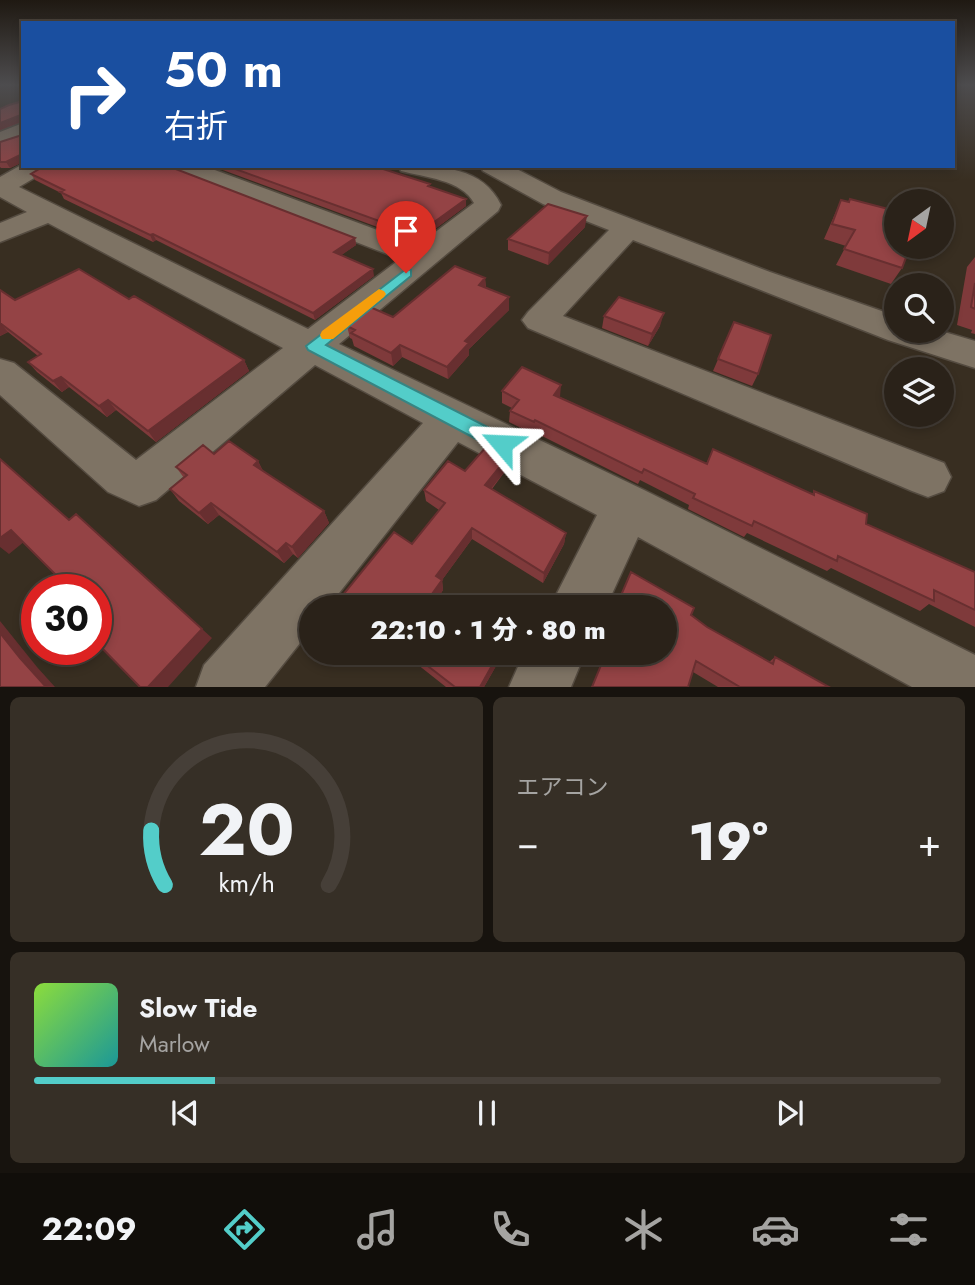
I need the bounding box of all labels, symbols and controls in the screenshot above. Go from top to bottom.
text: 50 m [164,35,283,105]
icon: right [49,49,140,140]
text: 右折 [164,103,228,149]
north arrow [884,189,954,259]
map controls [884,189,954,427]
pin [376,201,436,273]
icon: arrive [387,212,425,250]
button: search [884,273,954,343]
button: layers [884,357,954,427]
position arrow [465,407,539,481]
speed limit sign: 30 [21,574,112,665]
text: 22:10 · 1 分 · 80 m [370,611,606,649]
text: エアコン [517,770,609,804]
text: 20 [198,778,294,883]
text: 19° [689,804,768,880]
text: − [517,815,539,870]
text: + [918,815,941,870]
text: km/h [218,865,275,901]
text: Slow Tide [139,989,258,1027]
text: Marlow [139,1027,210,1061]
icon: previous [166,1094,204,1132]
icon: pause [468,1094,506,1132]
icon: next [771,1094,809,1132]
icon: directions [220,1205,269,1254]
icon: music [353,1205,402,1254]
icon: phone [486,1205,535,1254]
icon: climate [619,1205,668,1254]
icon: car [751,1205,800,1254]
icon: filters [884,1205,933,1254]
text: 22:09 [42,1206,137,1252]

